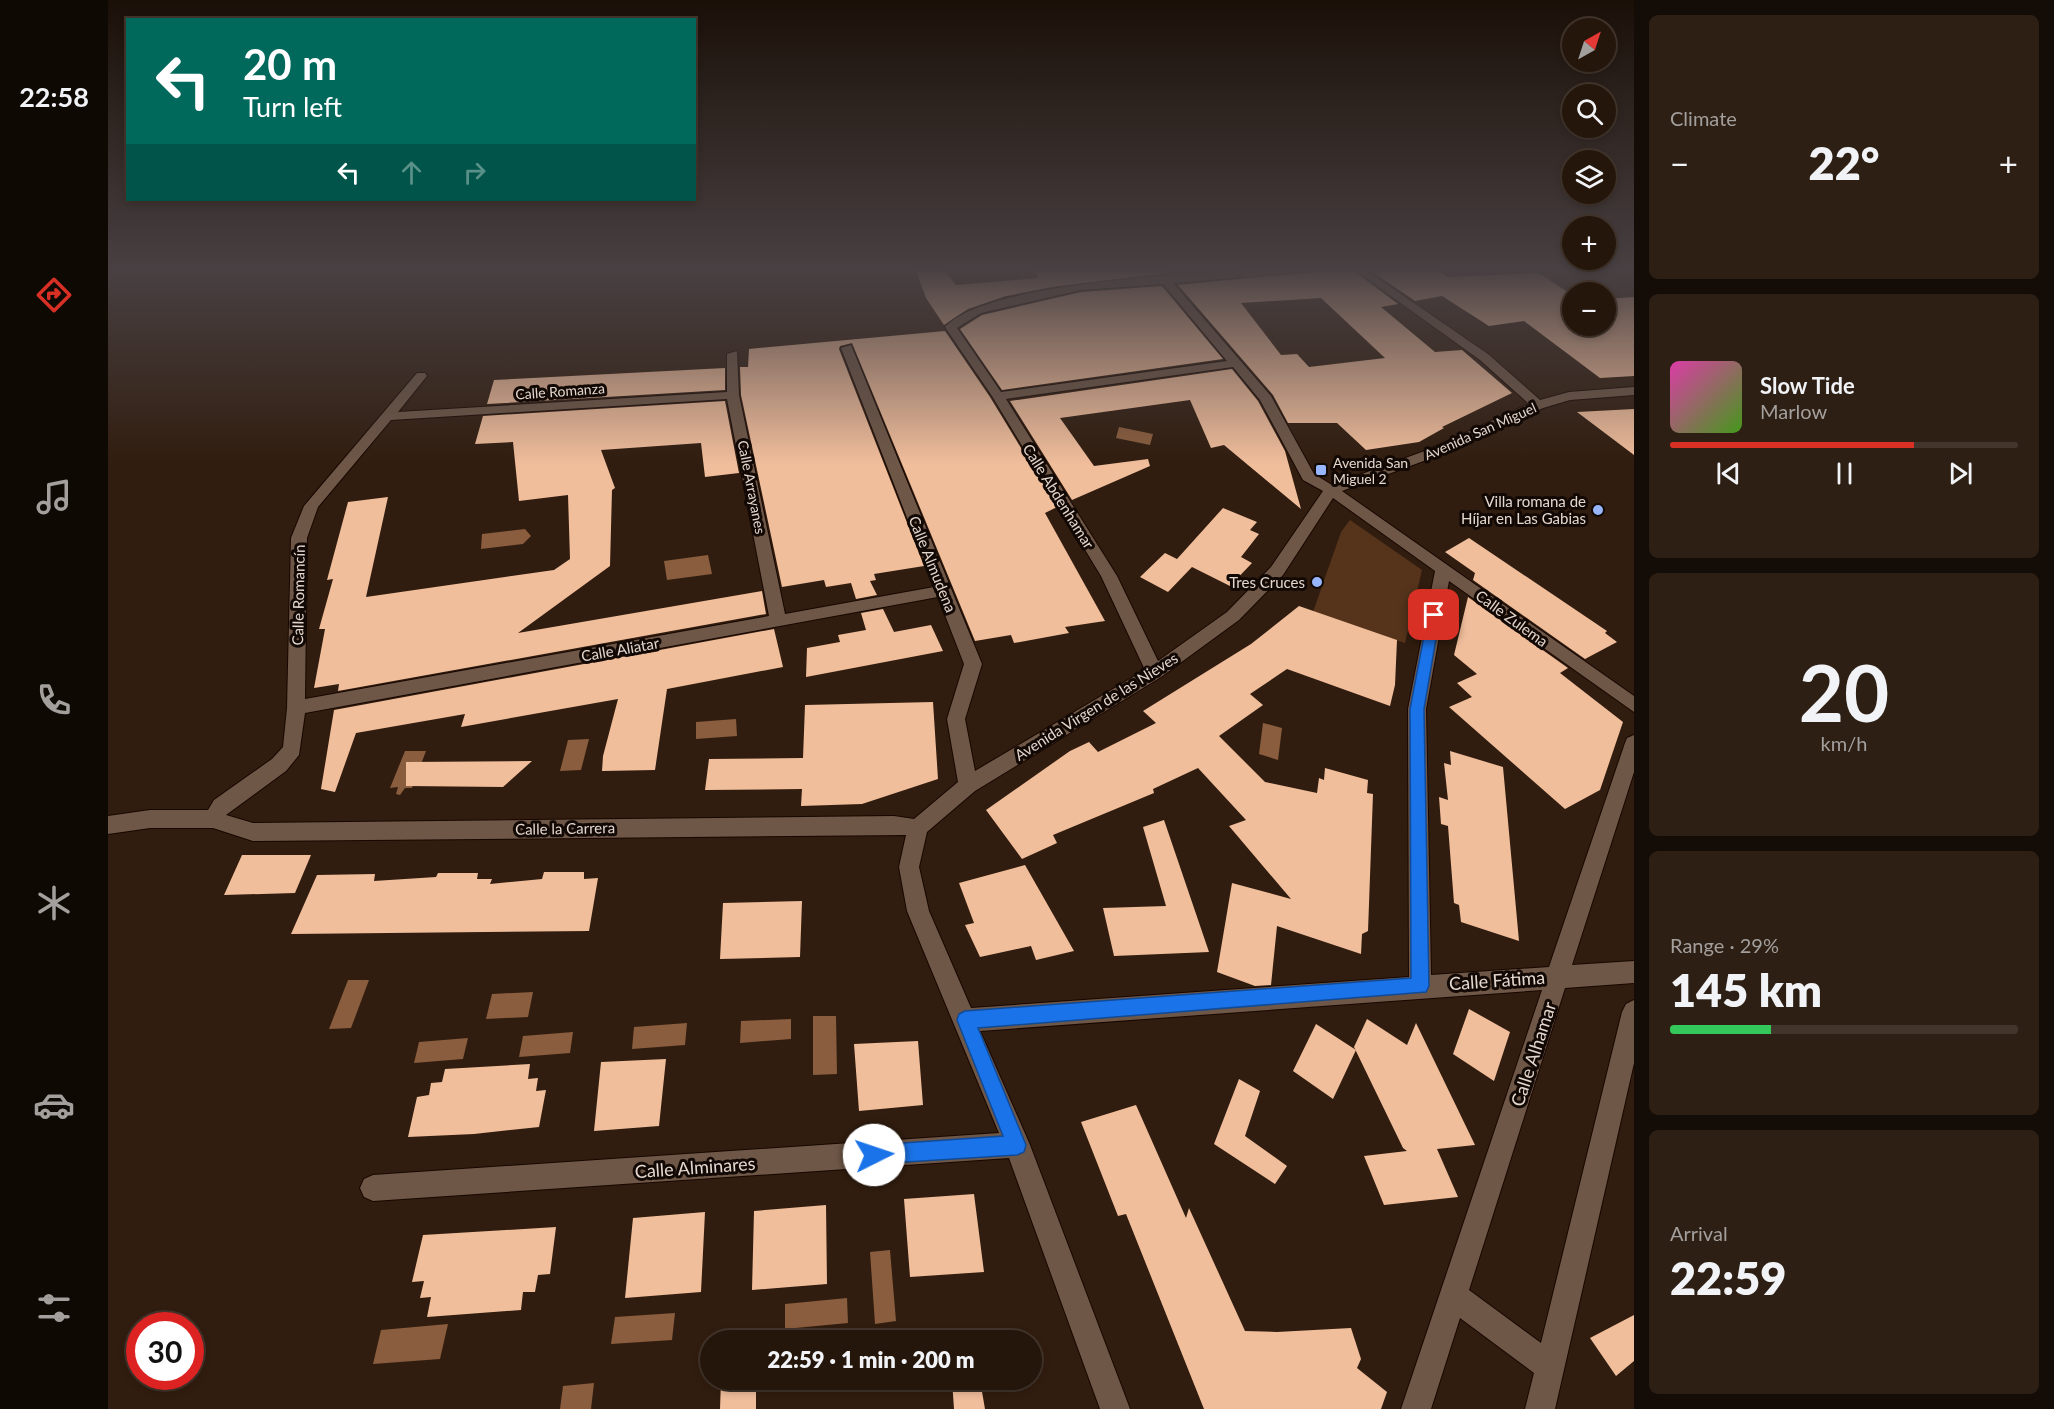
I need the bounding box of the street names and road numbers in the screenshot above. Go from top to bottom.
street label: Calle Romanza [515,379,605,403]
street label: Avenida San Miguel [1421,399,1539,463]
street label: Calle Arrayanes [735,439,769,535]
street label: Calle Abdenhamar [1020,440,1099,552]
street label: Calle Almudena [905,513,961,615]
street label: Calle Romancín [288,544,308,646]
street label: Calle Zulema [1472,586,1552,650]
street label: Calle Aliatar [580,633,661,665]
street label: Avenida Virgen de las Nieves [1011,648,1181,764]
street label: Calle la Carrera [515,818,615,838]
street label: Calle Fátima [1448,966,1546,994]
street label: Calle Alhamar [1506,999,1560,1109]
street label: Calle Alminares [634,1152,756,1182]

